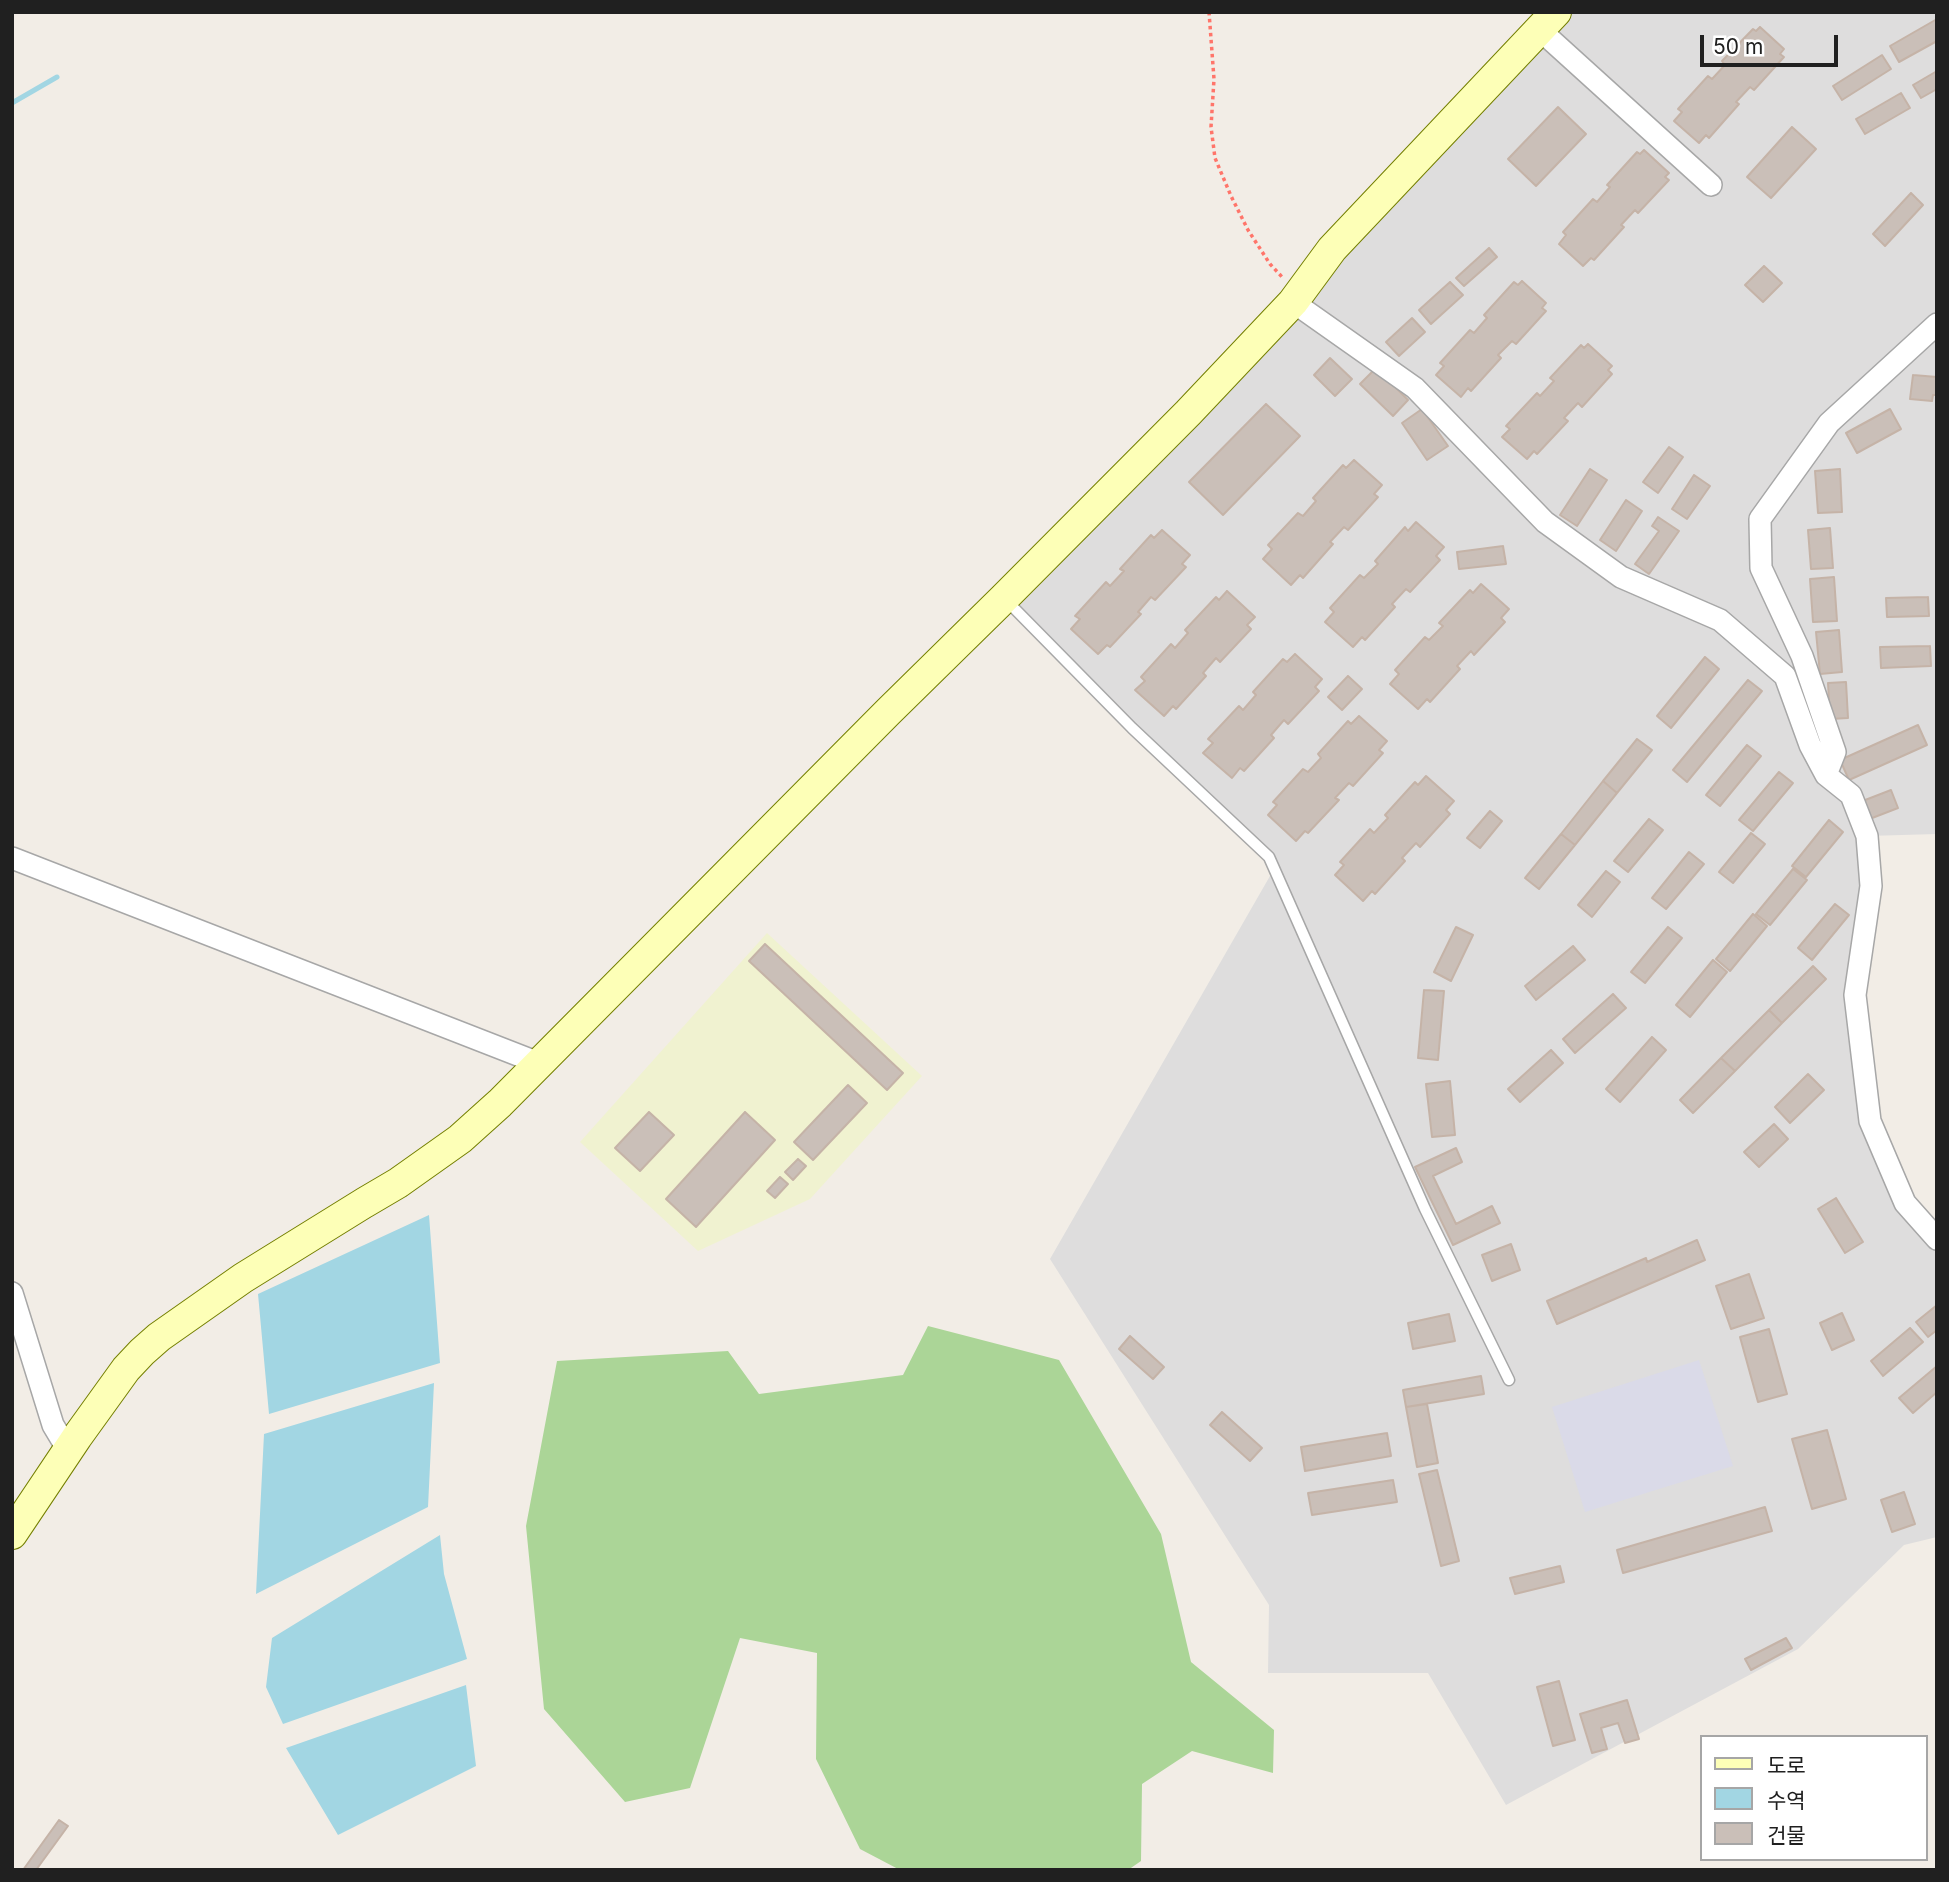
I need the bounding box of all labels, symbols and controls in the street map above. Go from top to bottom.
scale bar [1704,21,1842,65]
text: 50 m [1713,34,1763,59]
legend [1700,1735,1928,1861]
text: 도로 [1767,1753,1806,1778]
text: 수역 [1767,1788,1806,1813]
text: 건물 [1767,1823,1806,1848]

